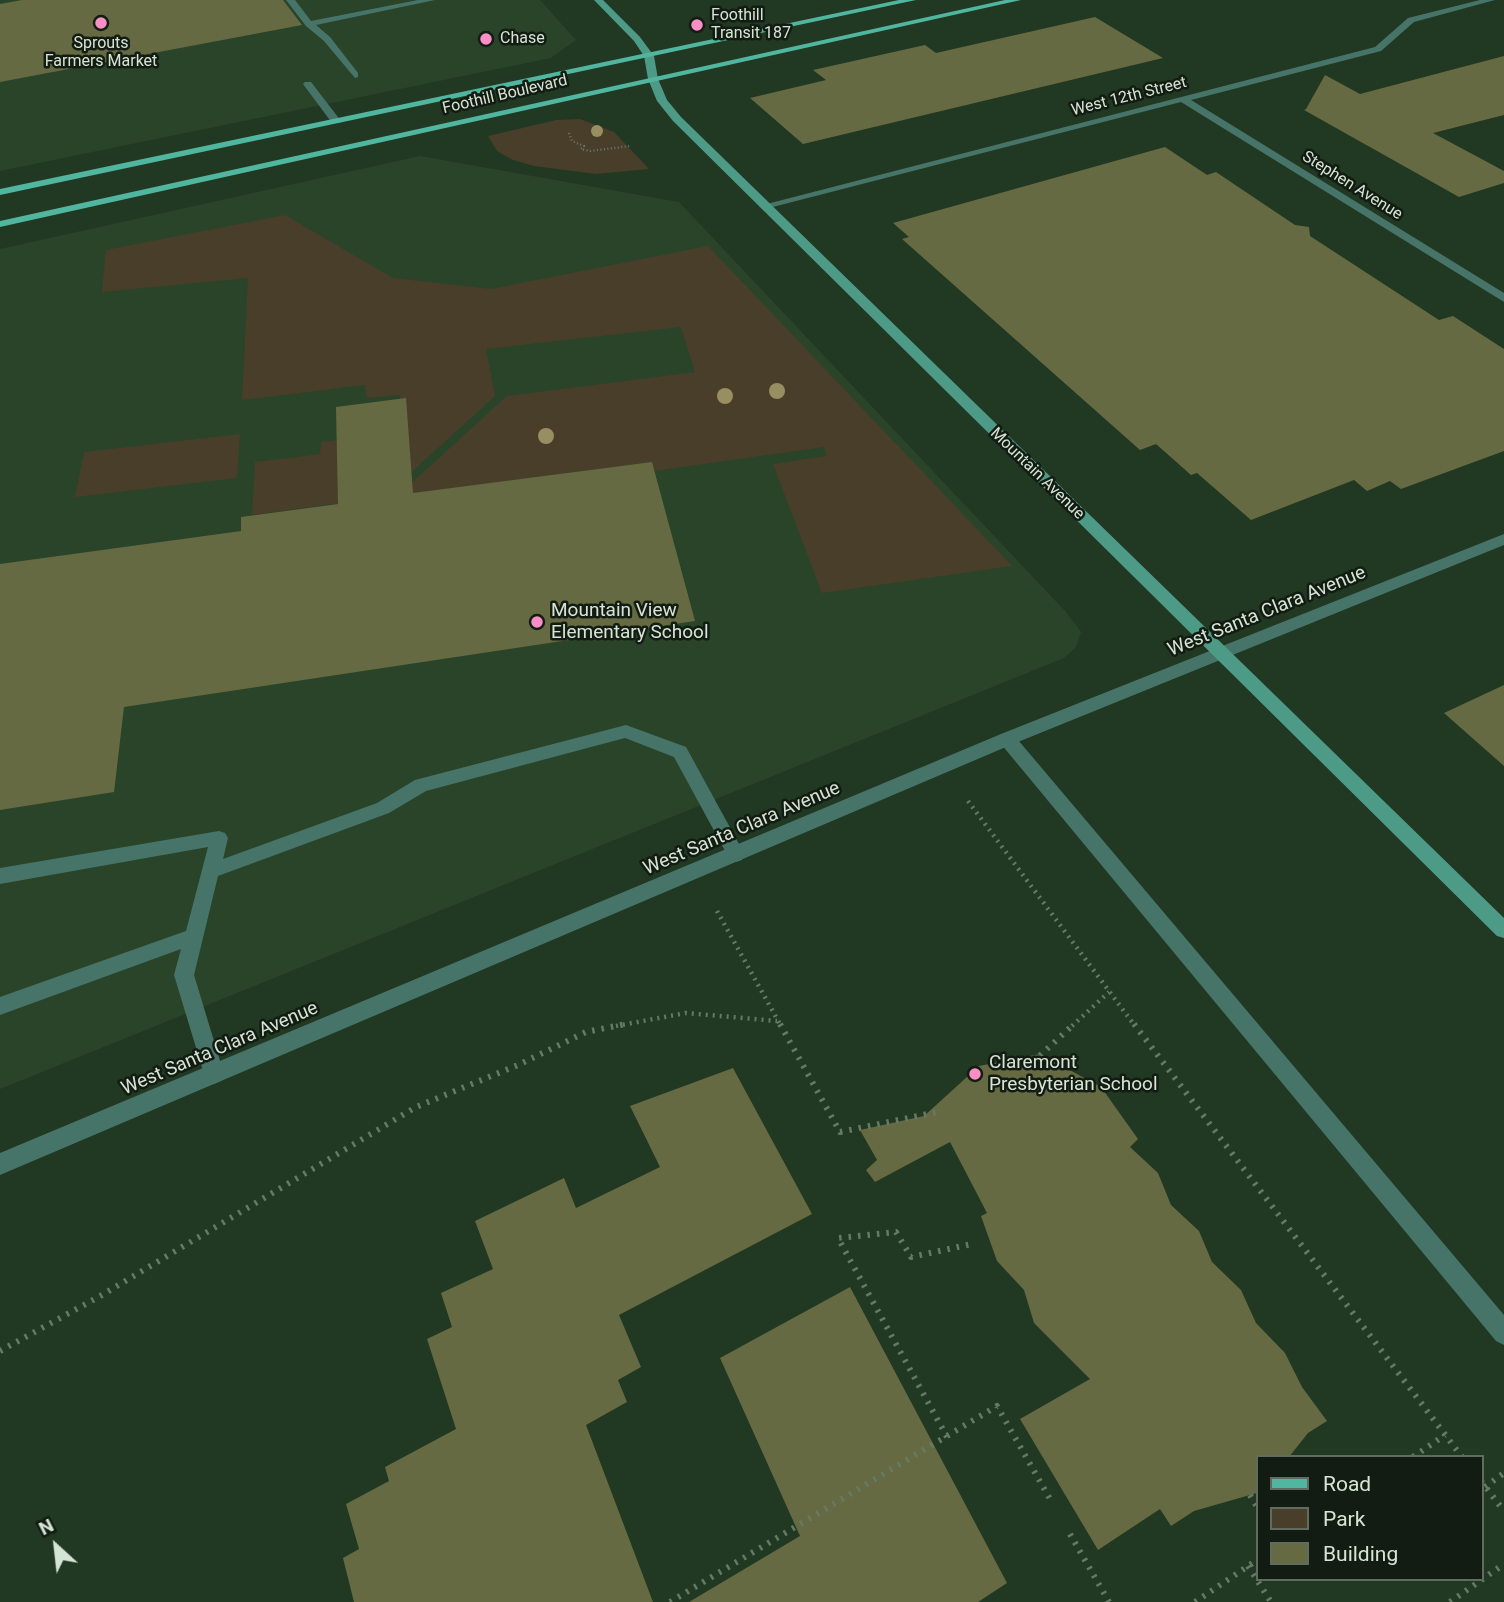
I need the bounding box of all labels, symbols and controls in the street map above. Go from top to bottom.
place label: Foothill Transit 187 [711,6,791,44]
marker: Sprouts Farmers Market [93,15,109,31]
marker: Foothill Transit 187 [689,17,705,33]
place label: Chase [500,29,545,49]
marker: Chase [478,31,494,47]
place label: Sprouts Farmers Market [45,34,157,72]
street label: Foothill Boulevard [441,71,569,119]
street label: West 12th Street [1069,73,1189,121]
street label: Stephen Avenue [1298,147,1406,225]
street label: Mountain Avenue [986,424,1088,524]
street label: West Santa Clara Avenue [1165,562,1369,662]
place label: Mountain View Elementary School [551,600,709,644]
marker: Mountain View Elementary School [529,614,545,630]
street label: West Santa Clara Avenue [640,777,844,881]
street label: West Santa Clara Avenue [118,997,322,1101]
place label: Claremont Presbyterian School [989,1052,1158,1096]
marker: Claremont Presbyterian School [967,1066,983,1082]
legend [1256,1455,1483,1581]
text: Road [1323,1472,1371,1496]
text: Park [1323,1507,1365,1531]
north arrow [21,1511,91,1581]
text: N [35,1514,57,1540]
text: Building [1323,1542,1398,1566]

